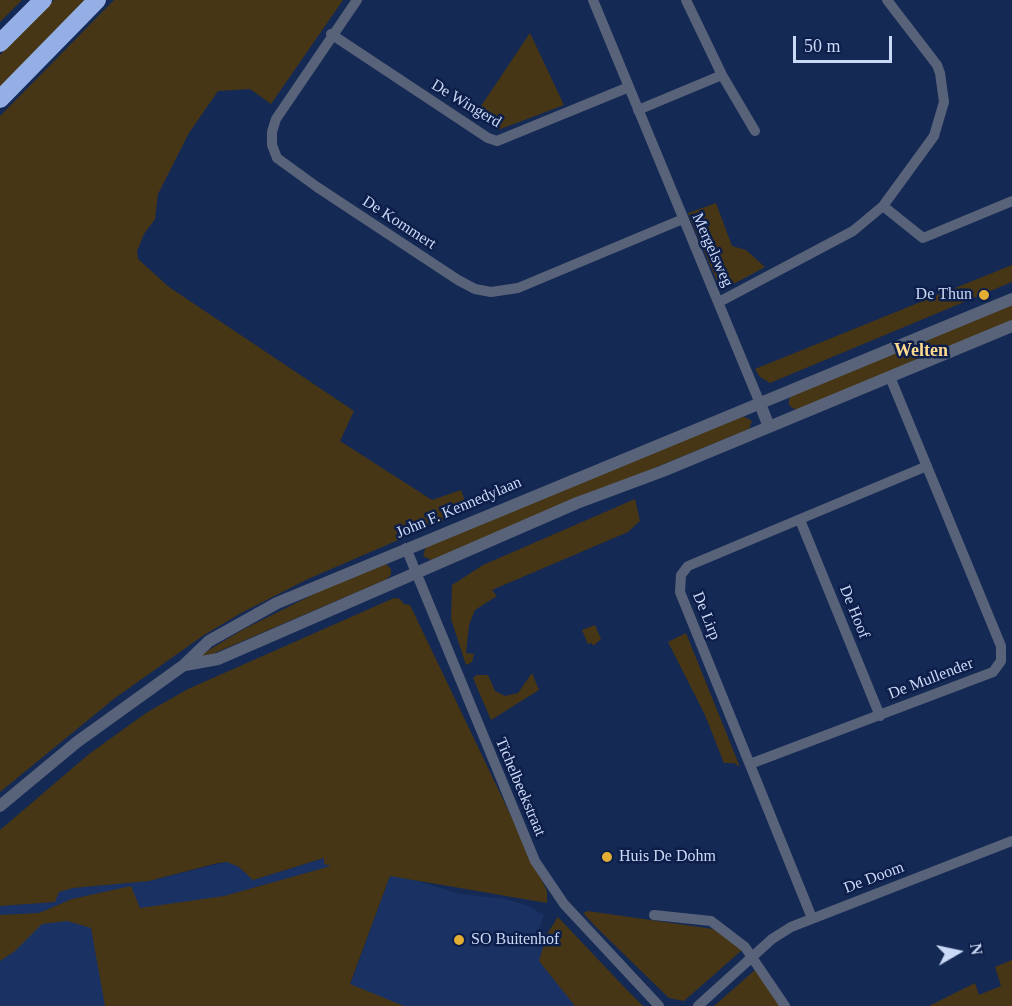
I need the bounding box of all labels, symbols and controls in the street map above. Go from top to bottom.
scale bar [796,24,895,62]
text: 50 m [804,36,841,56]
street label: De Wingerd [428,76,504,132]
street label: De Kommert [359,192,439,254]
street label: Mergelsweg [687,210,737,290]
place label: De Thun [916,285,972,305]
marker: De Thun [977,288,991,302]
district label: Welten [894,340,948,362]
street label: John F. Kennedylaan [393,473,525,543]
street label: De Hoof [835,583,873,641]
street label: De Lirp [688,589,724,643]
street label: De Mullender [886,654,976,704]
street label: Tichelbeekstraat [491,735,549,839]
place label: Huis De Dohm [619,847,716,867]
marker: Huis De Dohm [600,850,614,864]
street label: De Doom [841,858,907,898]
north arrow [928,922,988,982]
place label: SO Buitenhof [471,930,559,950]
marker: SO Buitenhof [452,933,466,947]
text: N [967,942,986,956]

